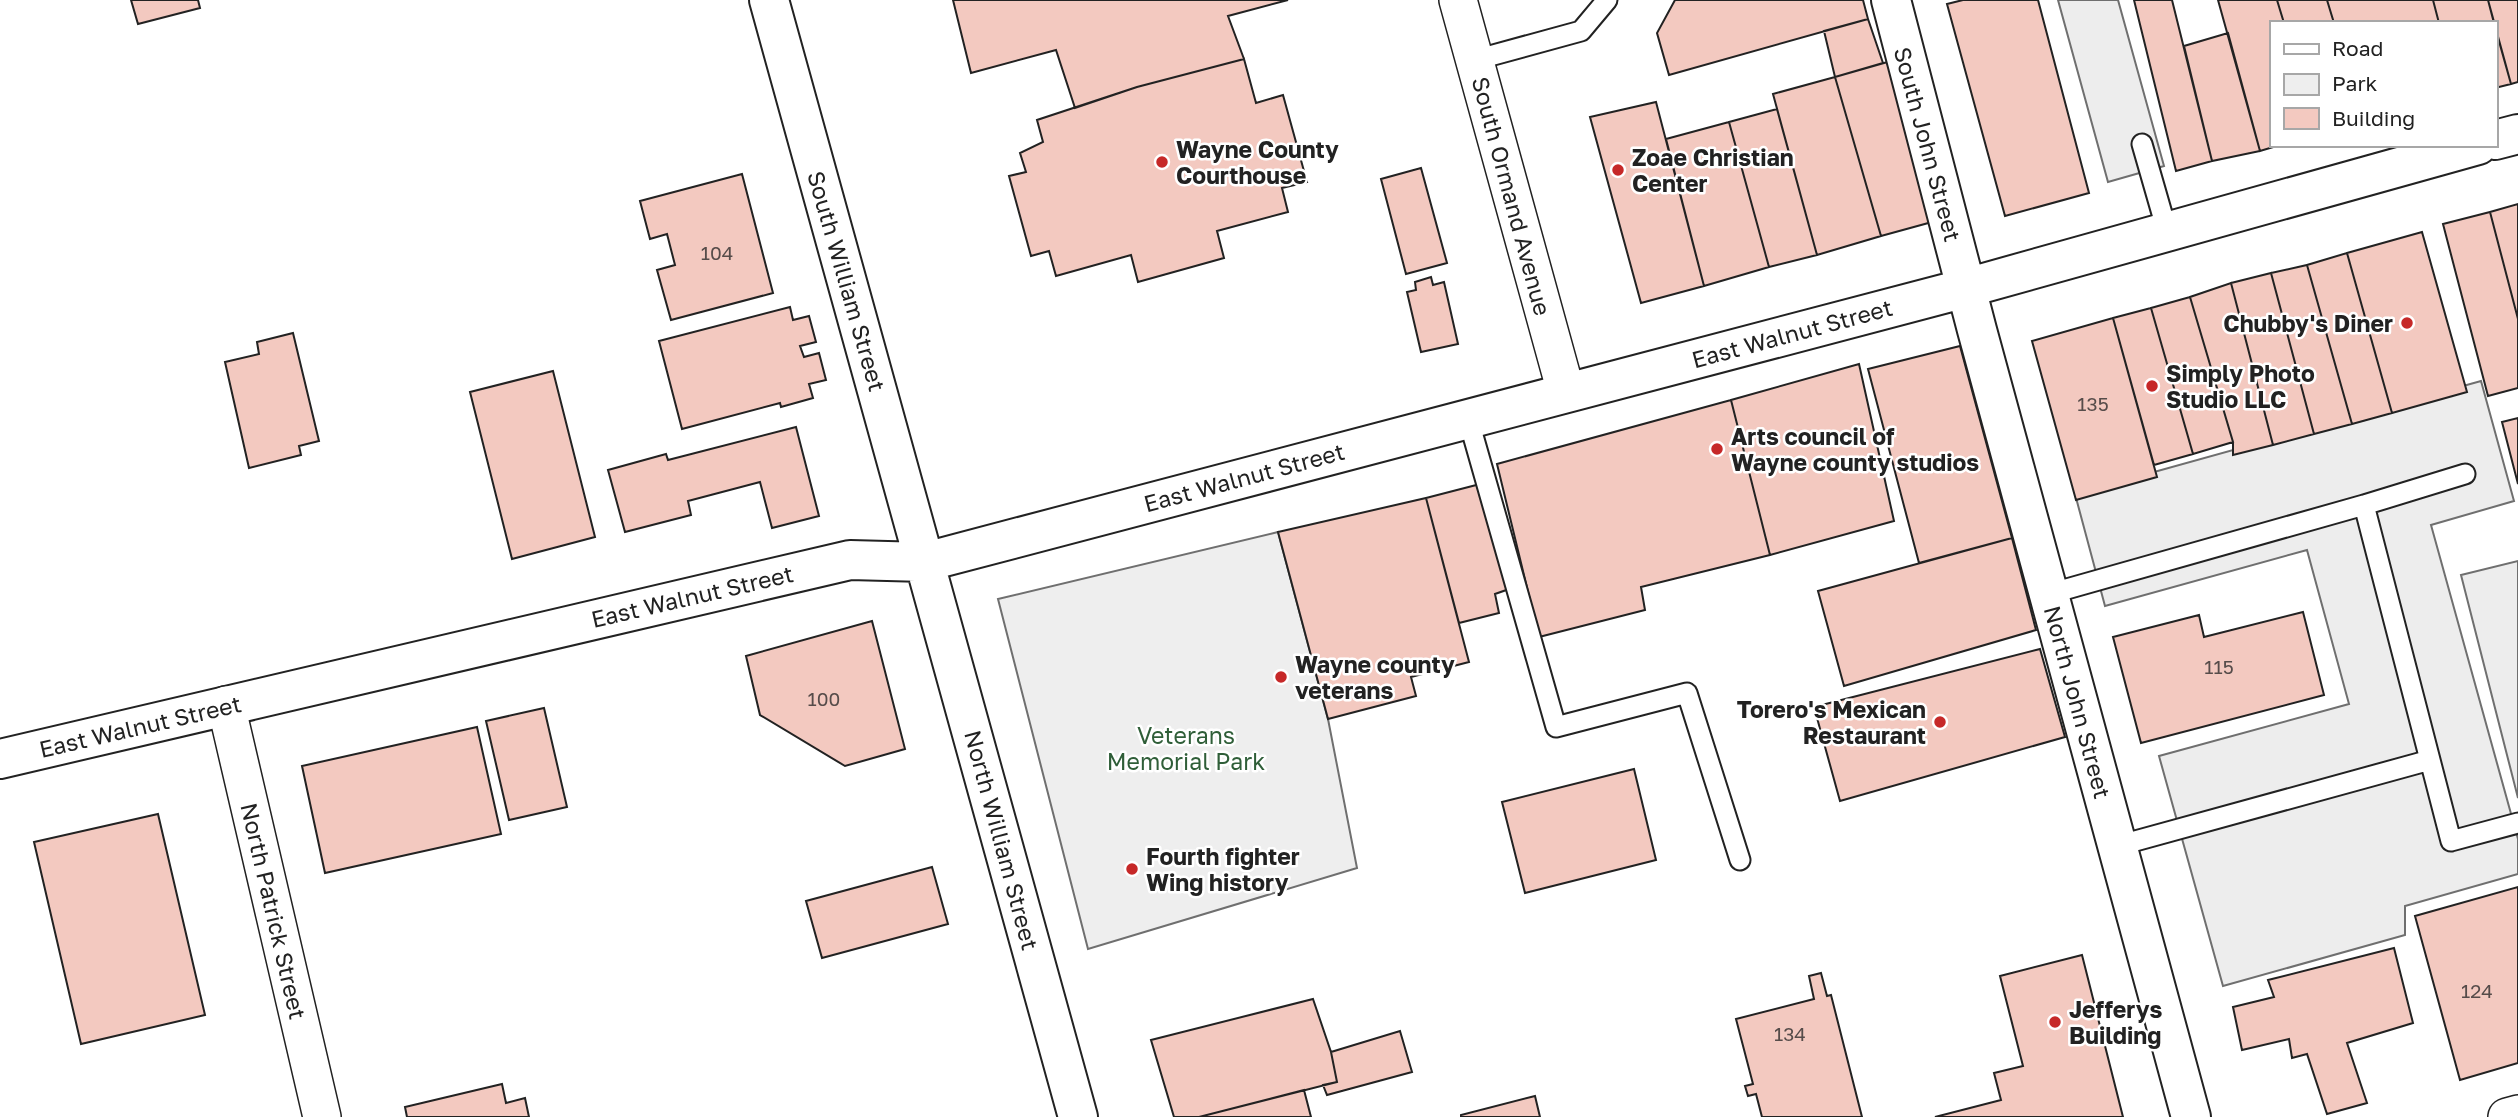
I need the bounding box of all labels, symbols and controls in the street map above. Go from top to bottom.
legend [2270,21,2497,147]
text: Road [2332,35,2383,61]
street label: South John Street [1889,44,1967,244]
text: Park [2332,70,2378,96]
street label: South Ormand Avenue [1467,74,1557,318]
text: Building [2332,105,2415,131]
place label: Wayne County Courthouse [1176,135,1339,189]
place label: Zoae Christian Center [1632,143,1794,197]
marker: Wayne County Courthouse [1154,154,1170,170]
marker: Zoae Christian Center [1610,162,1626,178]
street label: South William Street [802,168,892,394]
house number: 104 [701,241,733,264]
street label: East Walnut Street [1689,293,1895,373]
place label: Chubby's Diner [2223,309,2393,337]
marker: Chubby's Diner [2399,315,2415,331]
place label: Simply Photo Studio LLC [2166,359,2315,413]
marker: Simply Photo Studio LLC [2144,378,2160,394]
house number: 135 [2077,392,2109,415]
place label: Arts council of Wayne county studios [1731,422,1979,476]
street label: East Walnut Street [1141,437,1347,517]
marker: Arts council of Wayne county studios [1709,441,1725,457]
street label: East Walnut Street [588,559,796,633]
street label: North John Street [2039,603,2117,801]
place label: Wayne county veterans [1295,650,1455,704]
house number: 115 [2204,655,2234,678]
marker: Wayne county veterans [1273,669,1289,685]
house number: 100 [808,687,840,710]
street label: East Walnut Street [36,689,244,763]
place label: Torero's Mexican Restaurant [1737,695,1926,749]
marker: Torero's Mexican Restaurant [1932,714,1948,730]
park label: Veterans Memorial Park [1107,721,1265,775]
street label: North William Street [959,727,1045,953]
street label: North Patrick Street [235,800,313,1022]
place label: Fourth fighter Wing history [1146,842,1300,896]
marker: Fourth fighter Wing history [1124,861,1140,877]
house number: 124 [2461,979,2493,1002]
place label: Jefferys Building [2069,995,2162,1049]
marker: Jefferys Building [2047,1014,2063,1030]
house number: 134 [1774,1022,1806,1045]

